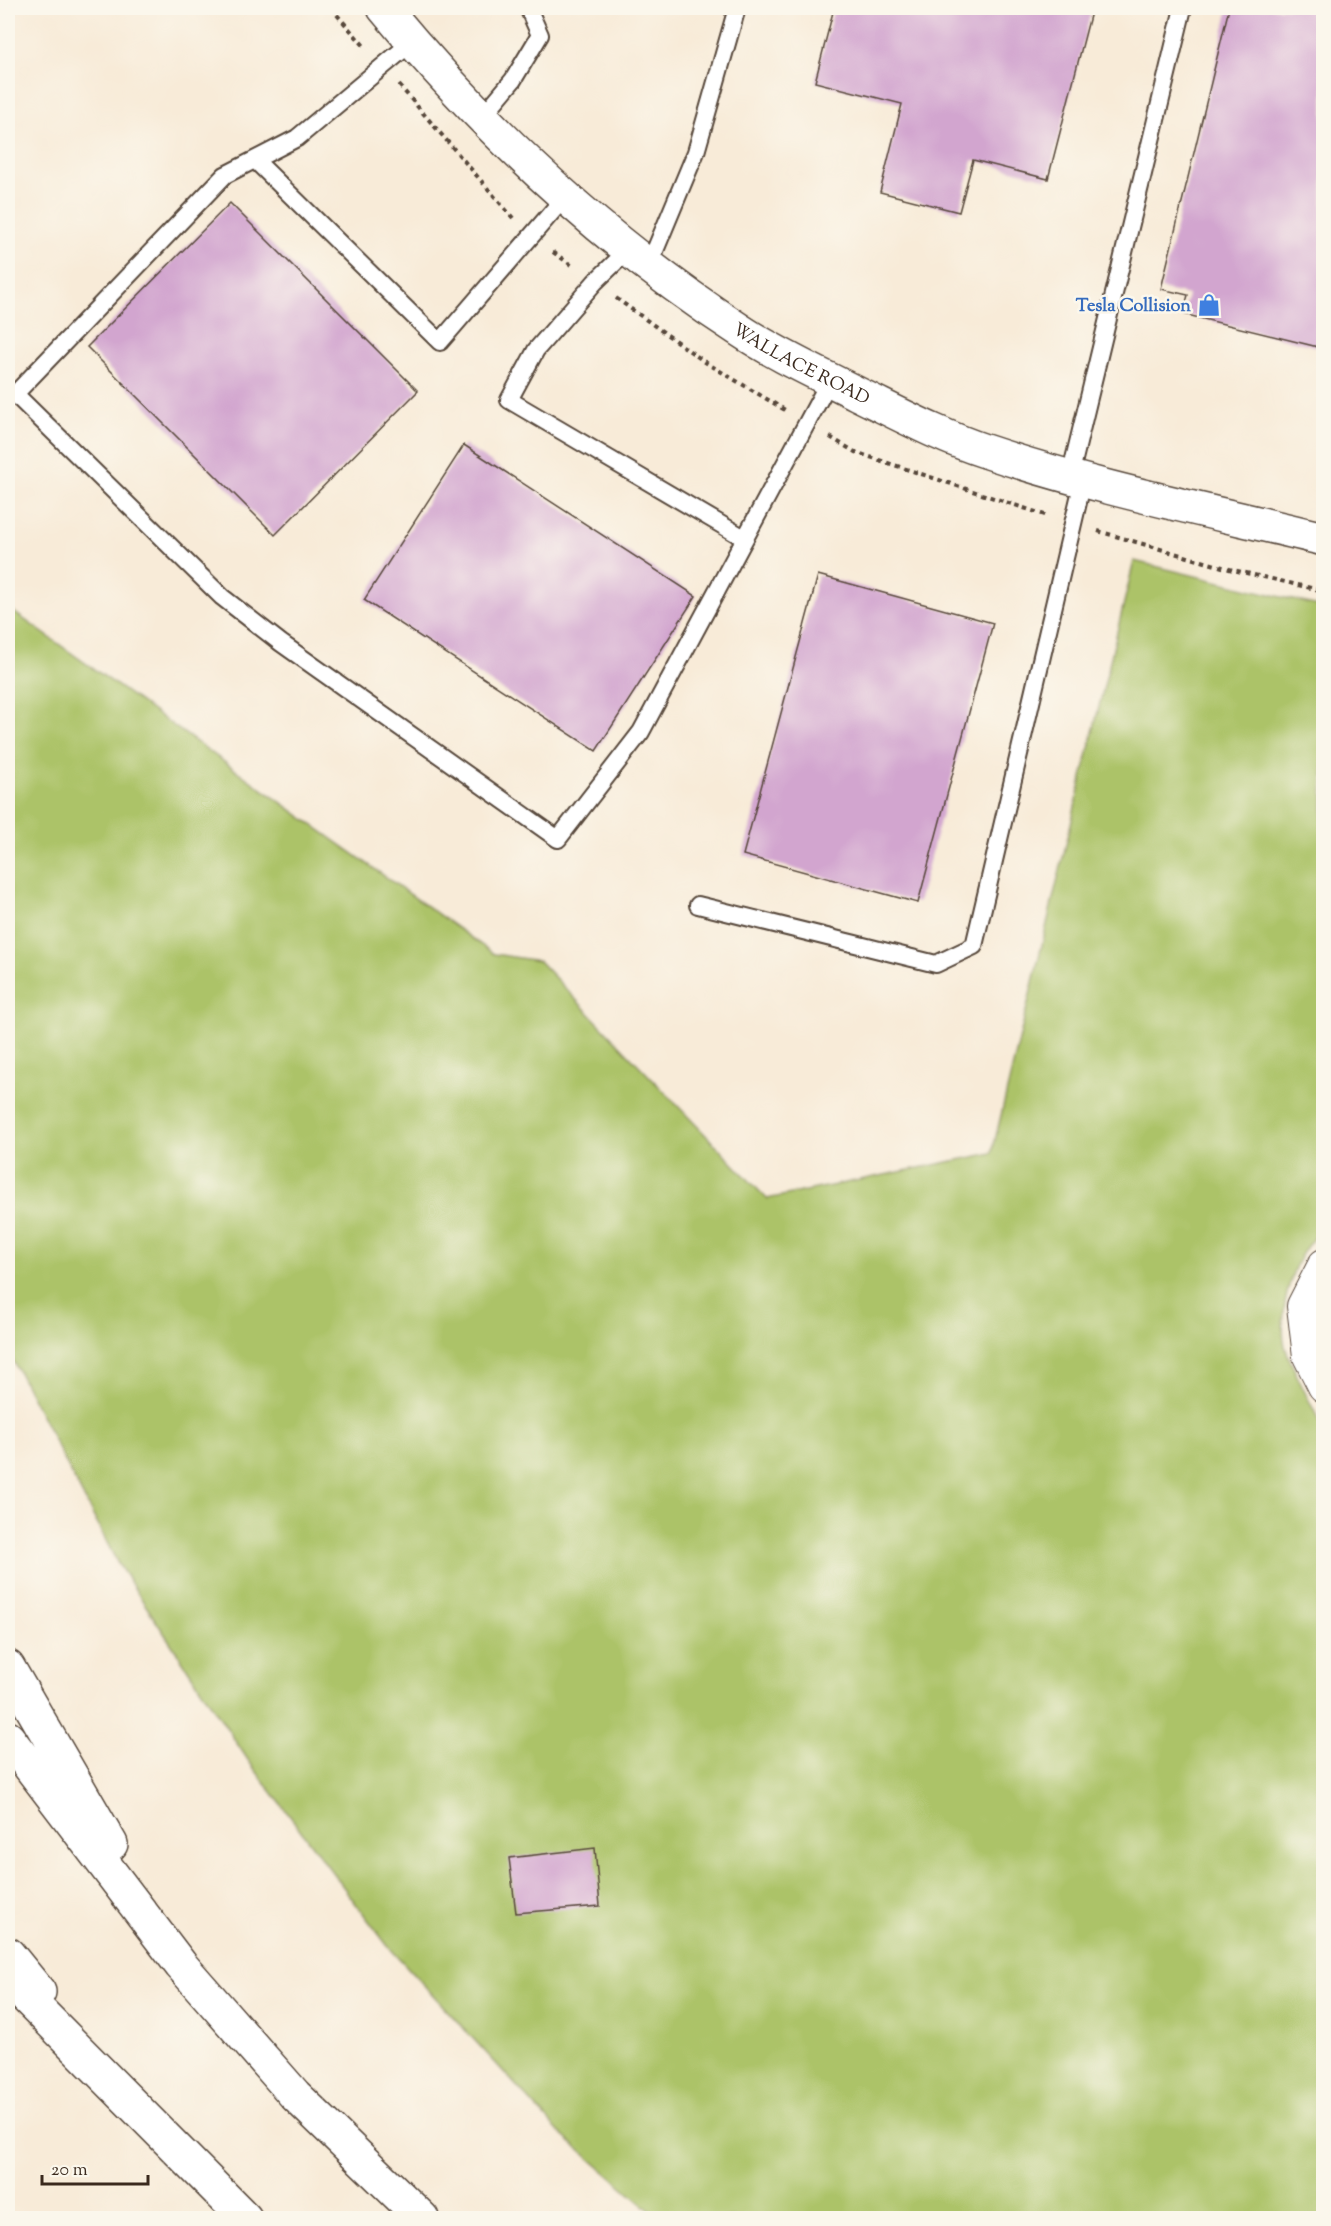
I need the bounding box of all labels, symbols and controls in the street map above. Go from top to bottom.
shop icon: Tesla Collision [1196,292,1222,318]
place label: Tesla Collision [1076,294,1191,320]
street label: WALLACE ROAD [726,318,874,413]
scale bar [42,2148,148,2186]
text: 20 m [51,2158,88,2184]

